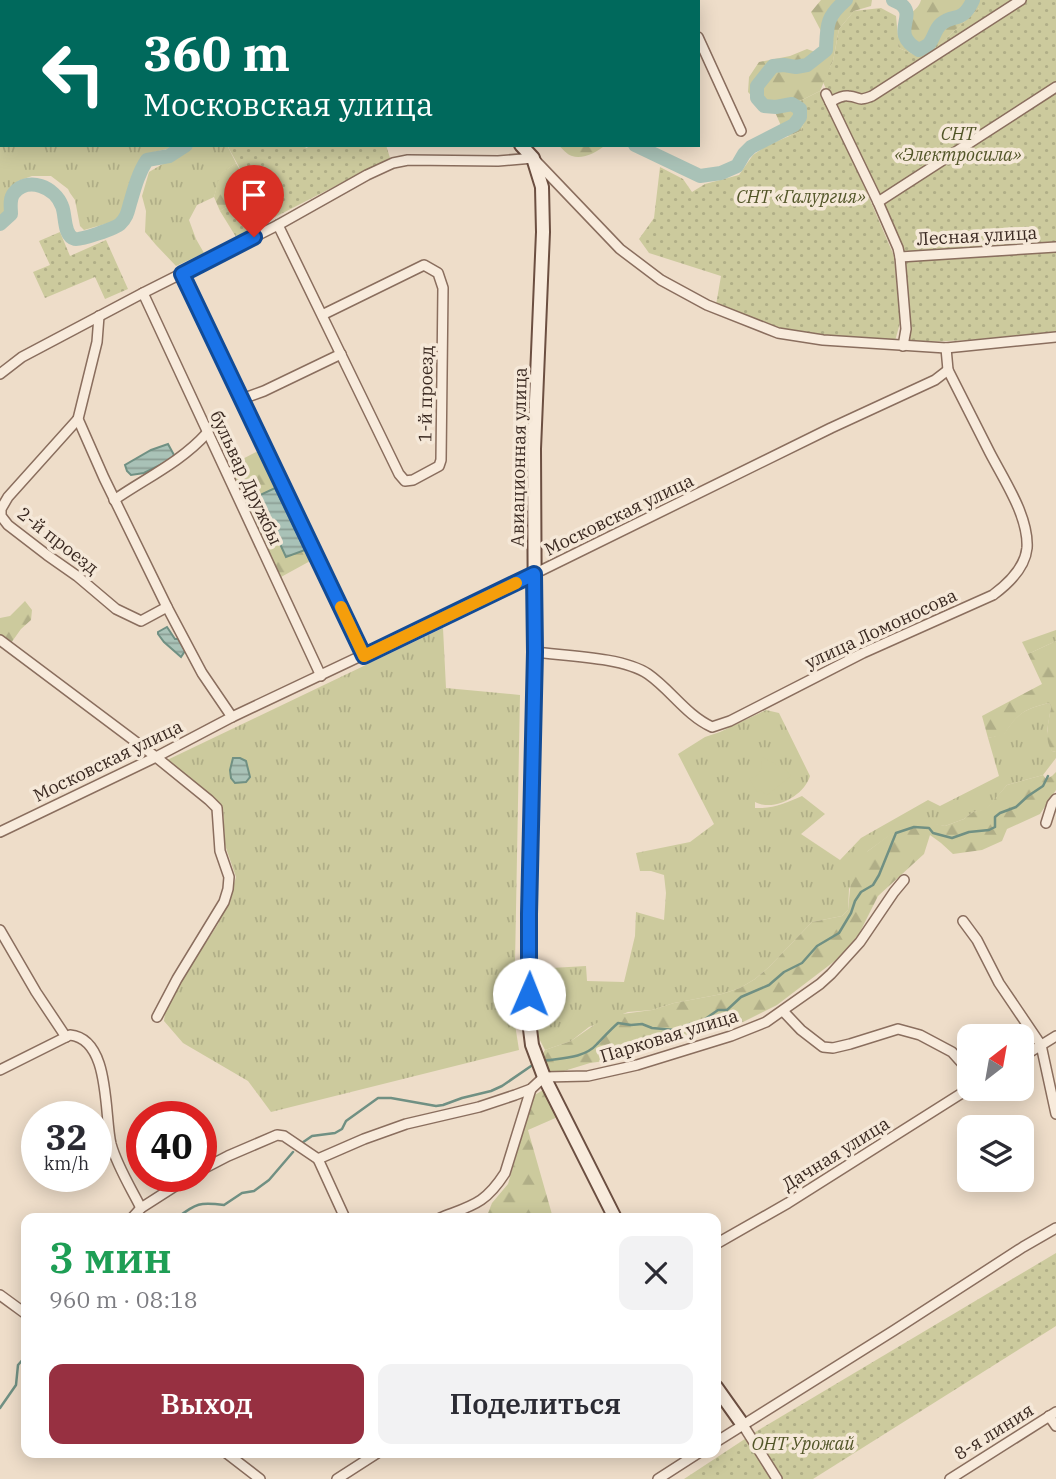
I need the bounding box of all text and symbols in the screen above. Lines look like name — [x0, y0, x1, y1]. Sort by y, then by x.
text: 360 m — [143, 21, 290, 84]
icon: left — [28, 28, 119, 119]
text: Московская улица — [143, 83, 433, 125]
park label: СНТ «Электросила» — [894, 122, 1022, 166]
pin — [224, 165, 284, 237]
icon: arrive — [235, 176, 273, 214]
park label: СНТ «Галургия» — [736, 185, 866, 208]
street label: Лесная улица — [916, 221, 1038, 250]
street label: 1-й проезд — [413, 345, 438, 443]
street label: Авиационная улица — [505, 367, 532, 547]
street label: бульвар Дружбы — [205, 407, 288, 549]
street label: Московская улица — [540, 468, 697, 561]
street label: 2-й проезд — [13, 502, 104, 579]
street label: улица Ломоносова — [801, 583, 961, 674]
street label: Московская улица — [29, 714, 186, 807]
position arrow — [492, 957, 566, 1031]
street label: Парковая улица — [597, 1004, 741, 1067]
north arrow — [957, 1024, 1034, 1101]
map controls — [957, 1024, 1034, 1192]
speed limit sign: 40 — [126, 1101, 217, 1192]
street label: Дачная улица — [778, 1111, 894, 1196]
text: 32 — [45, 1114, 88, 1160]
button: layers — [957, 1115, 1034, 1192]
text: km/h — [44, 1152, 89, 1175]
text: 3 мин — [49, 1230, 172, 1285]
button: close — [619, 1236, 693, 1310]
text: 960 m · 08:18 — [49, 1284, 198, 1314]
button: Выход — [49, 1364, 364, 1444]
button: Поделиться — [378, 1364, 693, 1444]
street label: 8-я линия — [950, 1398, 1038, 1465]
park label: ОНТ Урожай — [751, 1432, 855, 1455]

